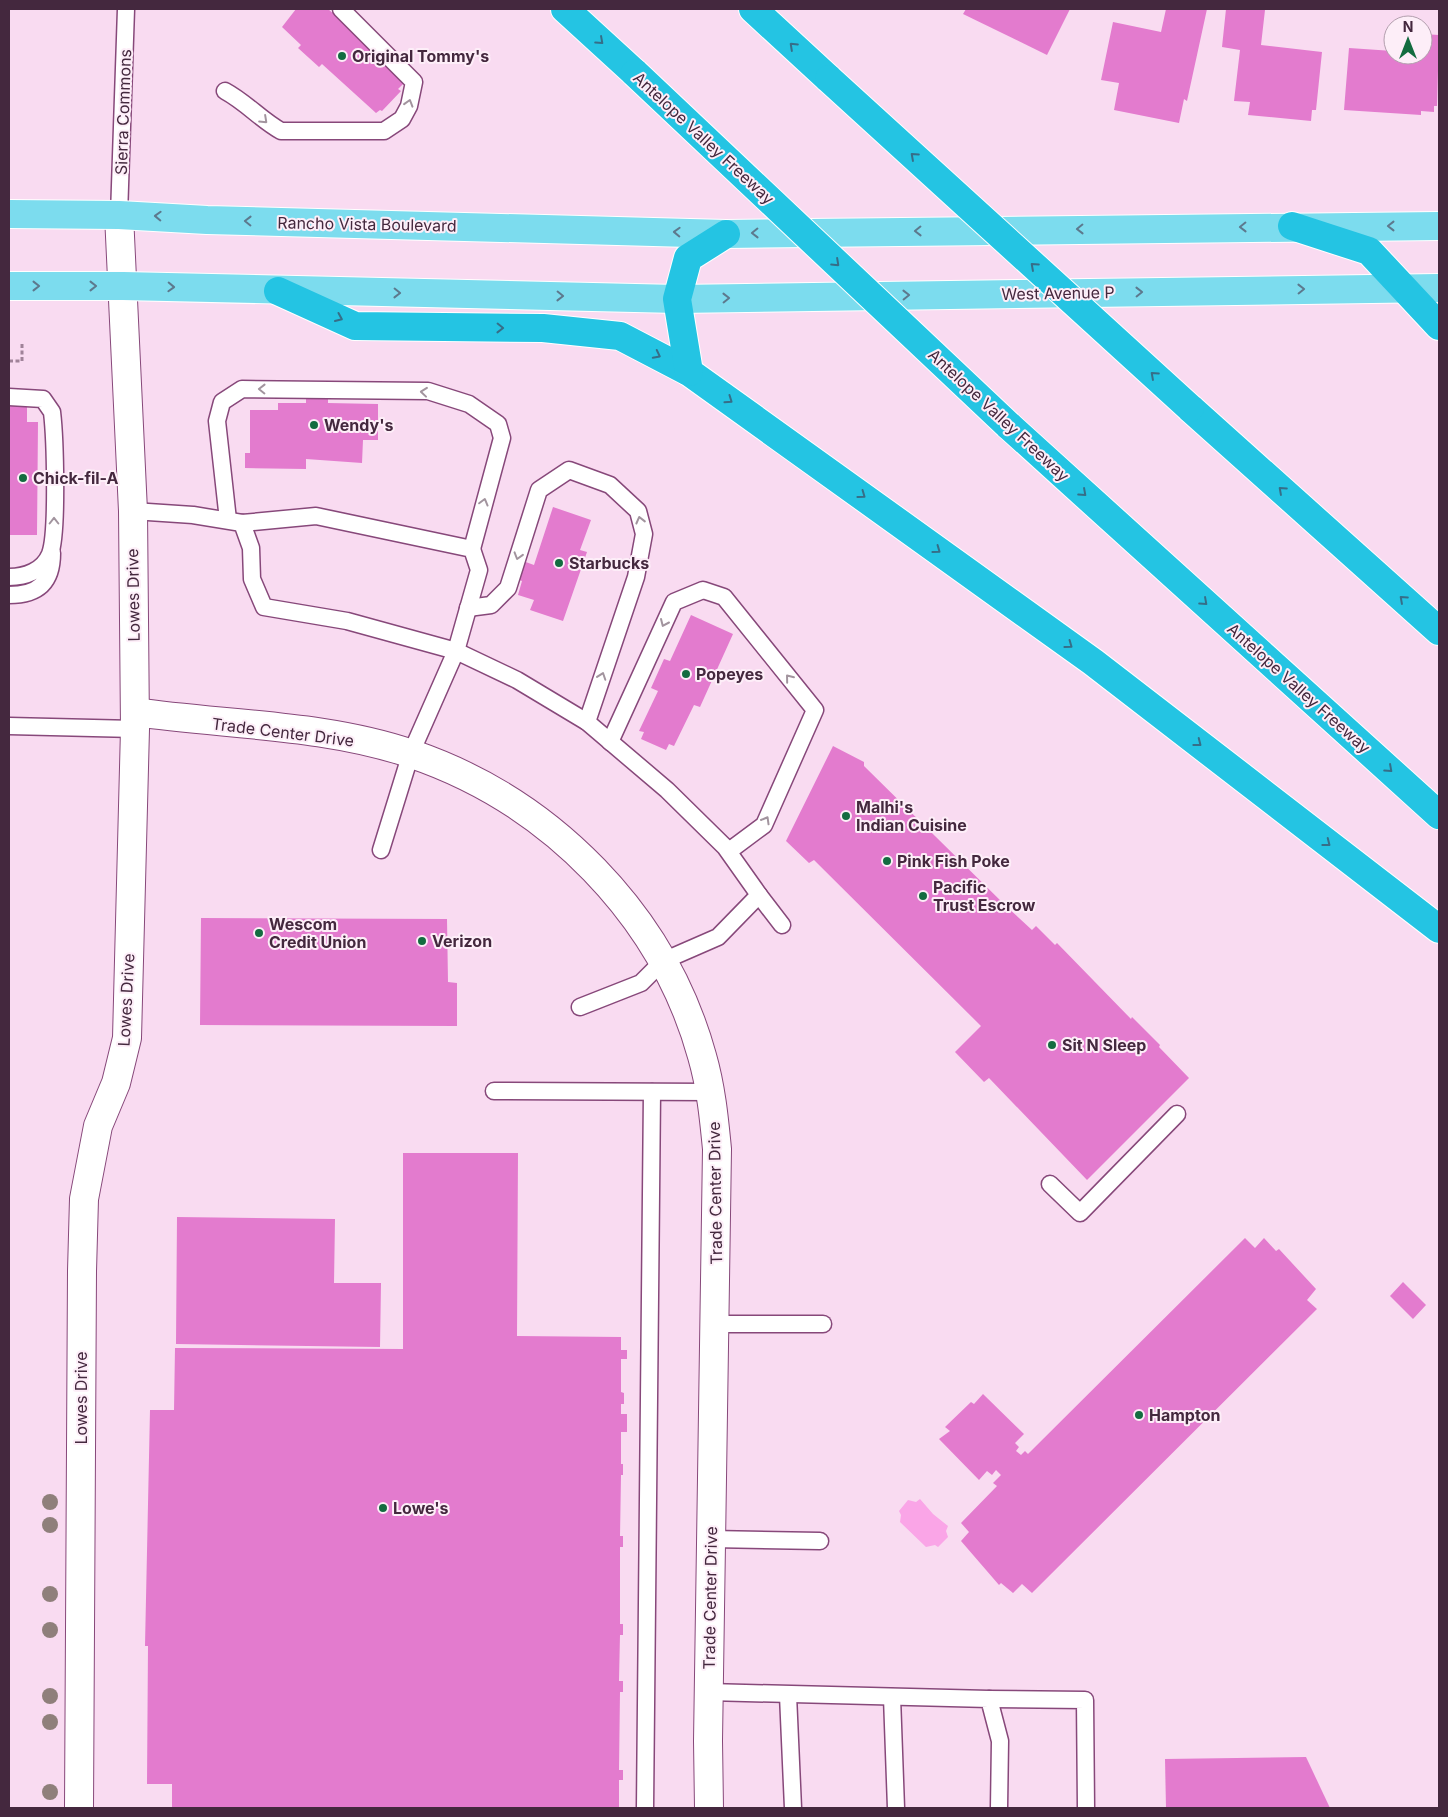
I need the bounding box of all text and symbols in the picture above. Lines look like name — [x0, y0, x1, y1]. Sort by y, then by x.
north arrow — [1383, 15, 1433, 65]
text: N — [1403, 18, 1413, 35]
one-way arrow — [595, 35, 604, 44]
one-way arrow — [790, 43, 799, 52]
place label: Original Tommy's — [352, 46, 489, 66]
street label: Sierra Commons — [111, 49, 135, 175]
marker: Original Tommy's — [336, 50, 348, 62]
street label: Antelope Valley Freeway — [629, 67, 779, 209]
one-way arrow — [403, 99, 413, 108]
one-way arrow — [259, 114, 268, 123]
one-way arrow — [910, 153, 919, 162]
one-way arrow — [154, 211, 162, 222]
street label: Rancho Vista Boulevard — [277, 212, 457, 236]
one-way arrow — [244, 216, 252, 226]
one-way arrow — [1386, 221, 1394, 231]
one-way arrow — [1239, 222, 1246, 232]
one-way arrow — [1076, 224, 1084, 234]
one-way arrow — [914, 226, 922, 236]
one-way arrow — [673, 227, 681, 238]
one-way arrow — [751, 228, 759, 239]
one-way arrow — [831, 257, 840, 266]
one-way arrow — [1030, 263, 1039, 272]
one-way arrow — [32, 281, 40, 291]
one-way arrow — [89, 281, 97, 291]
one-way arrow — [168, 282, 175, 292]
street label: West Avenue P — [1001, 282, 1115, 304]
one-way arrow — [1298, 284, 1305, 294]
one-way arrow — [1135, 287, 1143, 297]
one-way arrow — [394, 288, 401, 298]
one-way arrow — [902, 290, 910, 300]
one-way arrow — [556, 291, 564, 302]
one-way arrow — [722, 293, 730, 303]
one-way arrow — [334, 312, 343, 323]
one-way arrow — [496, 323, 504, 333]
street label: Antelope Valley Freeway — [924, 344, 1074, 486]
one-way arrow — [652, 349, 661, 359]
one-way arrow — [1151, 372, 1160, 381]
one-way arrow — [258, 384, 266, 394]
one-way arrow — [420, 387, 428, 398]
one-way arrow — [724, 394, 733, 403]
place label: Wendy's — [324, 415, 393, 435]
marker: Wendy's — [308, 419, 320, 431]
place label: Chick-fil-A — [33, 468, 119, 488]
marker: Chick-fil-A — [17, 472, 29, 484]
one-way arrow — [1077, 487, 1086, 496]
one-way arrow — [1279, 487, 1288, 496]
one-way arrow — [856, 488, 865, 498]
one-way arrow — [479, 499, 489, 507]
one-way arrow — [635, 516, 646, 525]
one-way arrow — [48, 517, 59, 525]
one-way arrow — [931, 544, 940, 552]
street label: Lowes Drive — [122, 548, 144, 642]
one-way arrow — [513, 552, 523, 560]
place label: Starbucks — [569, 553, 649, 573]
marker: Starbucks — [553, 557, 565, 569]
one-way arrow — [1198, 596, 1207, 605]
one-way arrow — [1399, 596, 1408, 605]
one-way arrow — [661, 617, 671, 626]
street label: Antelope Valley Freeway — [1223, 619, 1375, 757]
one-way arrow — [1063, 639, 1073, 648]
place label: Popeyes — [696, 664, 763, 684]
marker: Popeyes — [680, 668, 692, 680]
one-way arrow — [597, 673, 607, 681]
one-way arrow — [786, 675, 794, 684]
street label: Trade Center Drive — [211, 713, 355, 751]
one-way arrow — [1192, 738, 1201, 746]
one-way arrow — [1383, 763, 1392, 772]
place label: Malhi's Indian Cuisine — [856, 797, 967, 835]
marker: Malhi's Indian Cuisine — [840, 810, 852, 822]
one-way arrow — [759, 817, 769, 826]
one-way arrow — [1321, 837, 1330, 845]
place label: Pink Fish Poke — [897, 851, 1010, 871]
marker: Pink Fish Poke — [881, 855, 893, 867]
place label: Pacific Trust Escrow — [933, 877, 1036, 915]
marker: Pacific Trust Escrow — [917, 890, 929, 902]
place label: Wescom Credit Union — [269, 914, 366, 952]
marker: Wescom Credit Union — [253, 927, 265, 939]
place label: Verizon — [432, 931, 492, 951]
marker: Verizon — [416, 935, 428, 947]
street label: Lowes Drive — [114, 953, 138, 1047]
place label: Sit N Sleep — [1062, 1035, 1146, 1055]
marker: Sit N Sleep — [1046, 1039, 1058, 1051]
street label: Trade Center Drive — [704, 1121, 726, 1265]
street label: Lowes Drive — [71, 1351, 91, 1445]
place label: Hampton — [1149, 1405, 1220, 1425]
marker: Hampton — [1133, 1409, 1145, 1421]
place label: Lowe's — [393, 1498, 449, 1518]
marker: Lowe's — [377, 1502, 389, 1514]
street label: Trade Center Drive — [699, 1526, 721, 1670]

